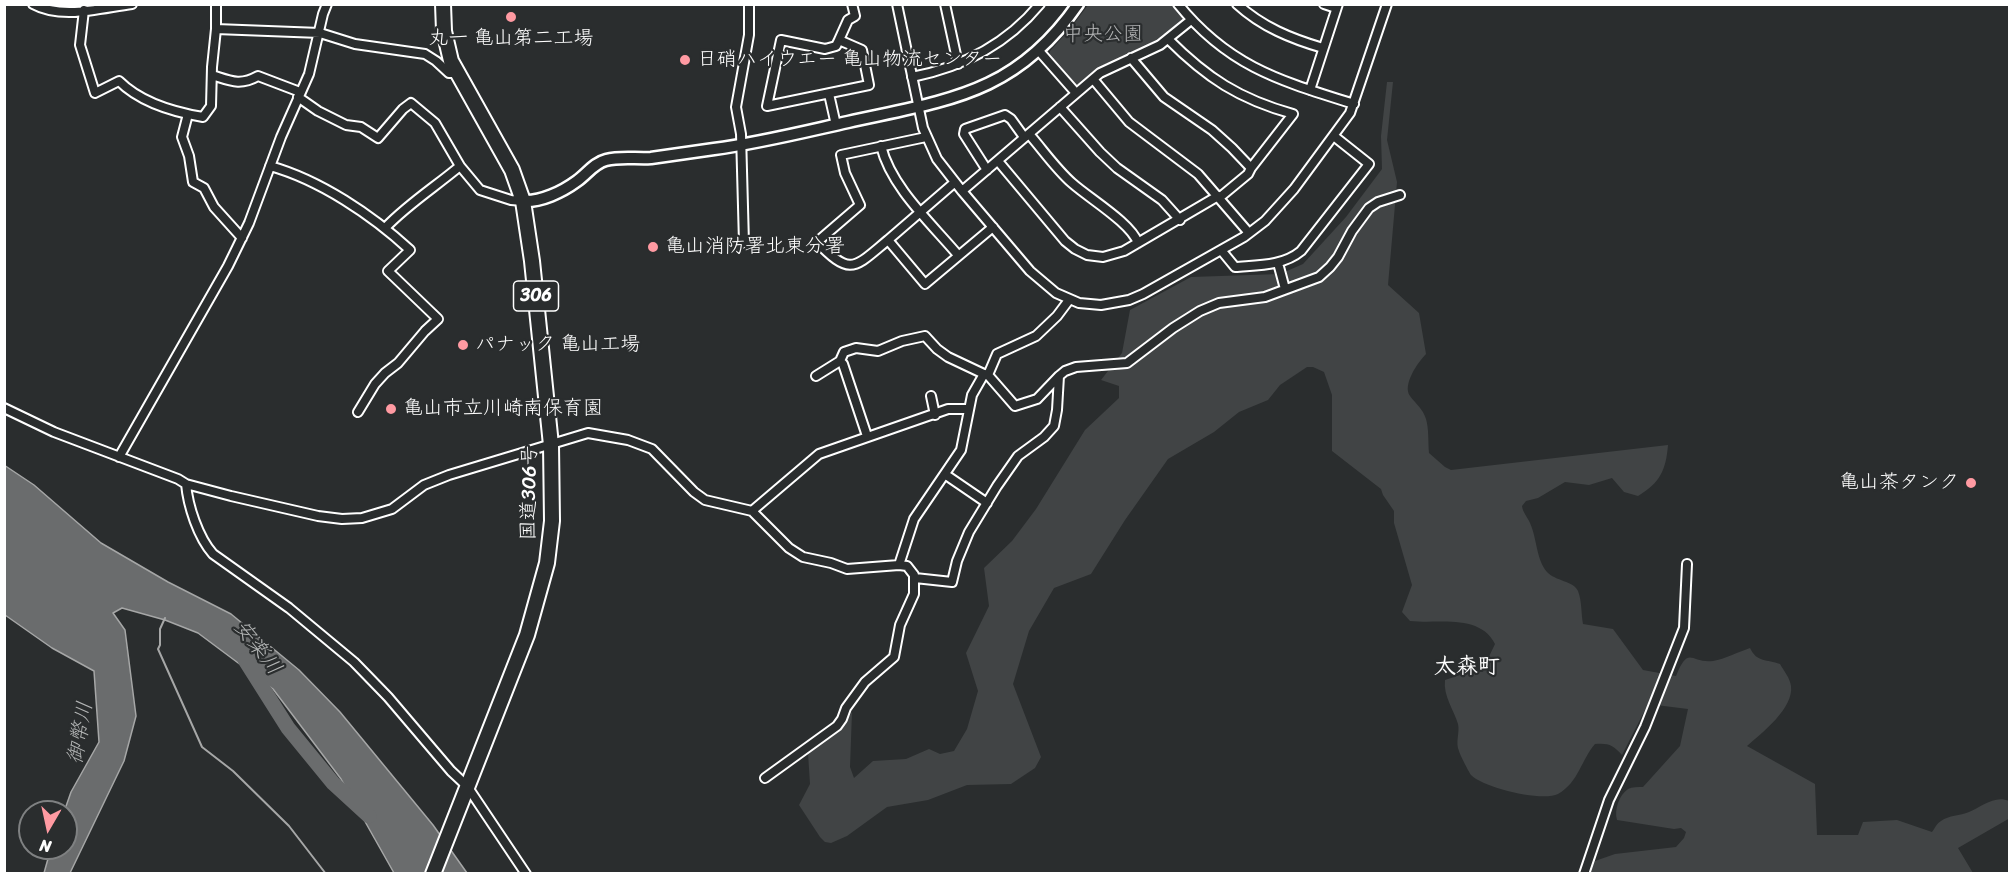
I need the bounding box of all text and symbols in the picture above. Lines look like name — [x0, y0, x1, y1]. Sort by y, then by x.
marker: 丸一 亀山第二工場 — [504, 10, 518, 24]
park label: 中央公園 — [1063, 23, 1143, 47]
place label: 丸一 亀山第二工場 — [428, 27, 594, 51]
place label: 日硝ハイウエー 亀山物流センター — [697, 48, 1002, 72]
marker: 日硝ハイウエー 亀山物流センター — [678, 53, 692, 67]
place label: 亀山消防署北東分署 — [665, 235, 845, 259]
marker: 亀山消防署北東分署 — [646, 240, 660, 254]
road number: 306 — [514, 281, 558, 311]
place label: パナック 亀山工場 — [475, 333, 640, 357]
marker: パナック 亀山工場 — [456, 338, 470, 352]
place label: 亀山市立川崎南保育園 — [403, 397, 603, 421]
marker: 亀山市立川崎南保育園 — [384, 402, 398, 416]
street label: 国道306号 — [517, 445, 543, 541]
place label: 亀山茶タンク — [1839, 471, 1959, 495]
marker: 亀山茶タンク — [1964, 476, 1978, 490]
water label: 安楽川 — [228, 615, 286, 681]
district label: 太森町 — [1434, 654, 1500, 680]
water label: 御幣川 — [63, 700, 99, 766]
north arrow — [18, 800, 78, 860]
text: N — [38, 831, 53, 861]

